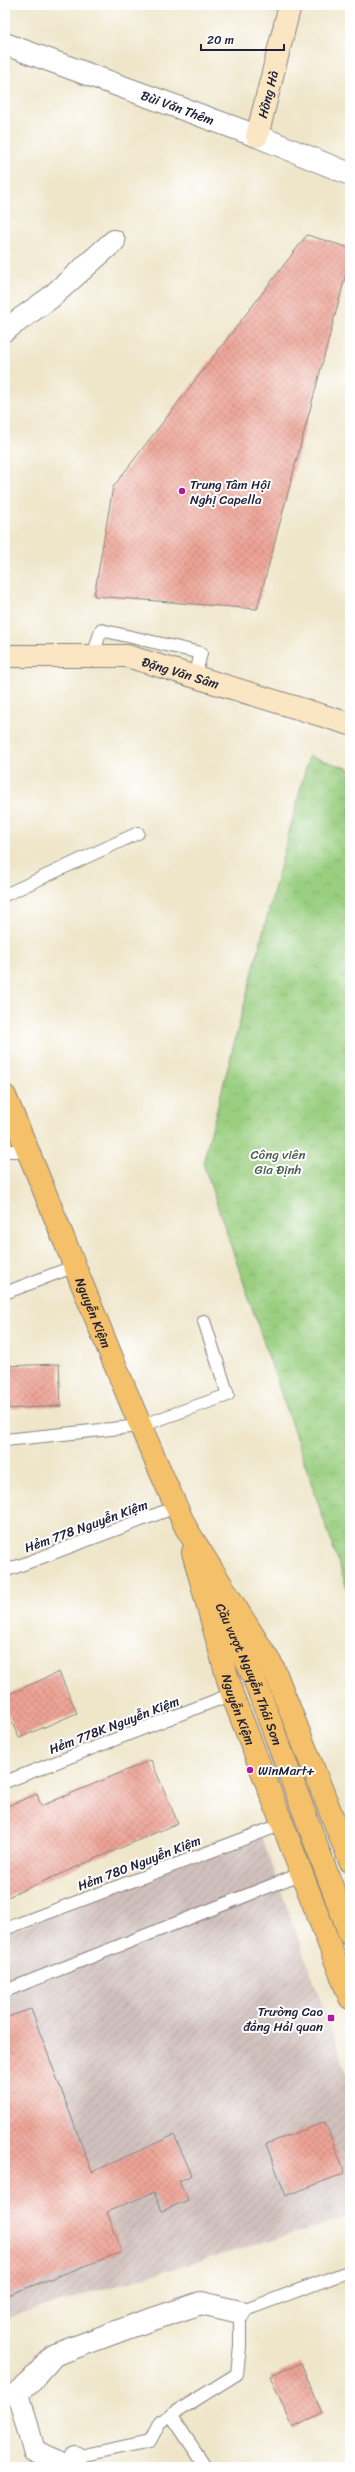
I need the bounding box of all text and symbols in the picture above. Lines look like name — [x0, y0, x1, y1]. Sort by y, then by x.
scale bar — [201, 26, 284, 52]
text: 20 m — [207, 29, 234, 51]
street label: Hồng Hà — [250, 67, 285, 121]
street label: Bùi Văn Thêm — [138, 83, 218, 131]
place label: Trung Tâm Hội Nghị Capella — [190, 473, 271, 511]
marker: Trung Tâm Hội Nghị Capella — [177, 486, 187, 496]
street label: Đặng Văn Sâm — [139, 650, 222, 695]
park label: Công viên Gia Định — [251, 1143, 306, 1181]
street label: Nguyễn Kiệm — [69, 1274, 118, 1351]
street label: Hẻm 778 Nguyễn Kiệm — [21, 1493, 151, 1559]
street label: Cầu vượt Nguyễn Thái Sơn — [209, 1599, 289, 1749]
street label: Nguyễn Kiệm — [215, 1671, 262, 1749]
street label: Hẻm 778K Nguyễn Kiệm — [46, 1690, 182, 1760]
place label: WinMart+ — [258, 1759, 315, 1782]
marker: WinMart+ — [245, 1765, 255, 1775]
street label: Hẻm 780 Nguyễn Kiệm — [74, 1829, 204, 1897]
place label: Trường Cao đẳng Hải quan — [243, 2000, 323, 2038]
marker: Trường Cao đẳng Hải quan — [326, 2013, 336, 2023]

